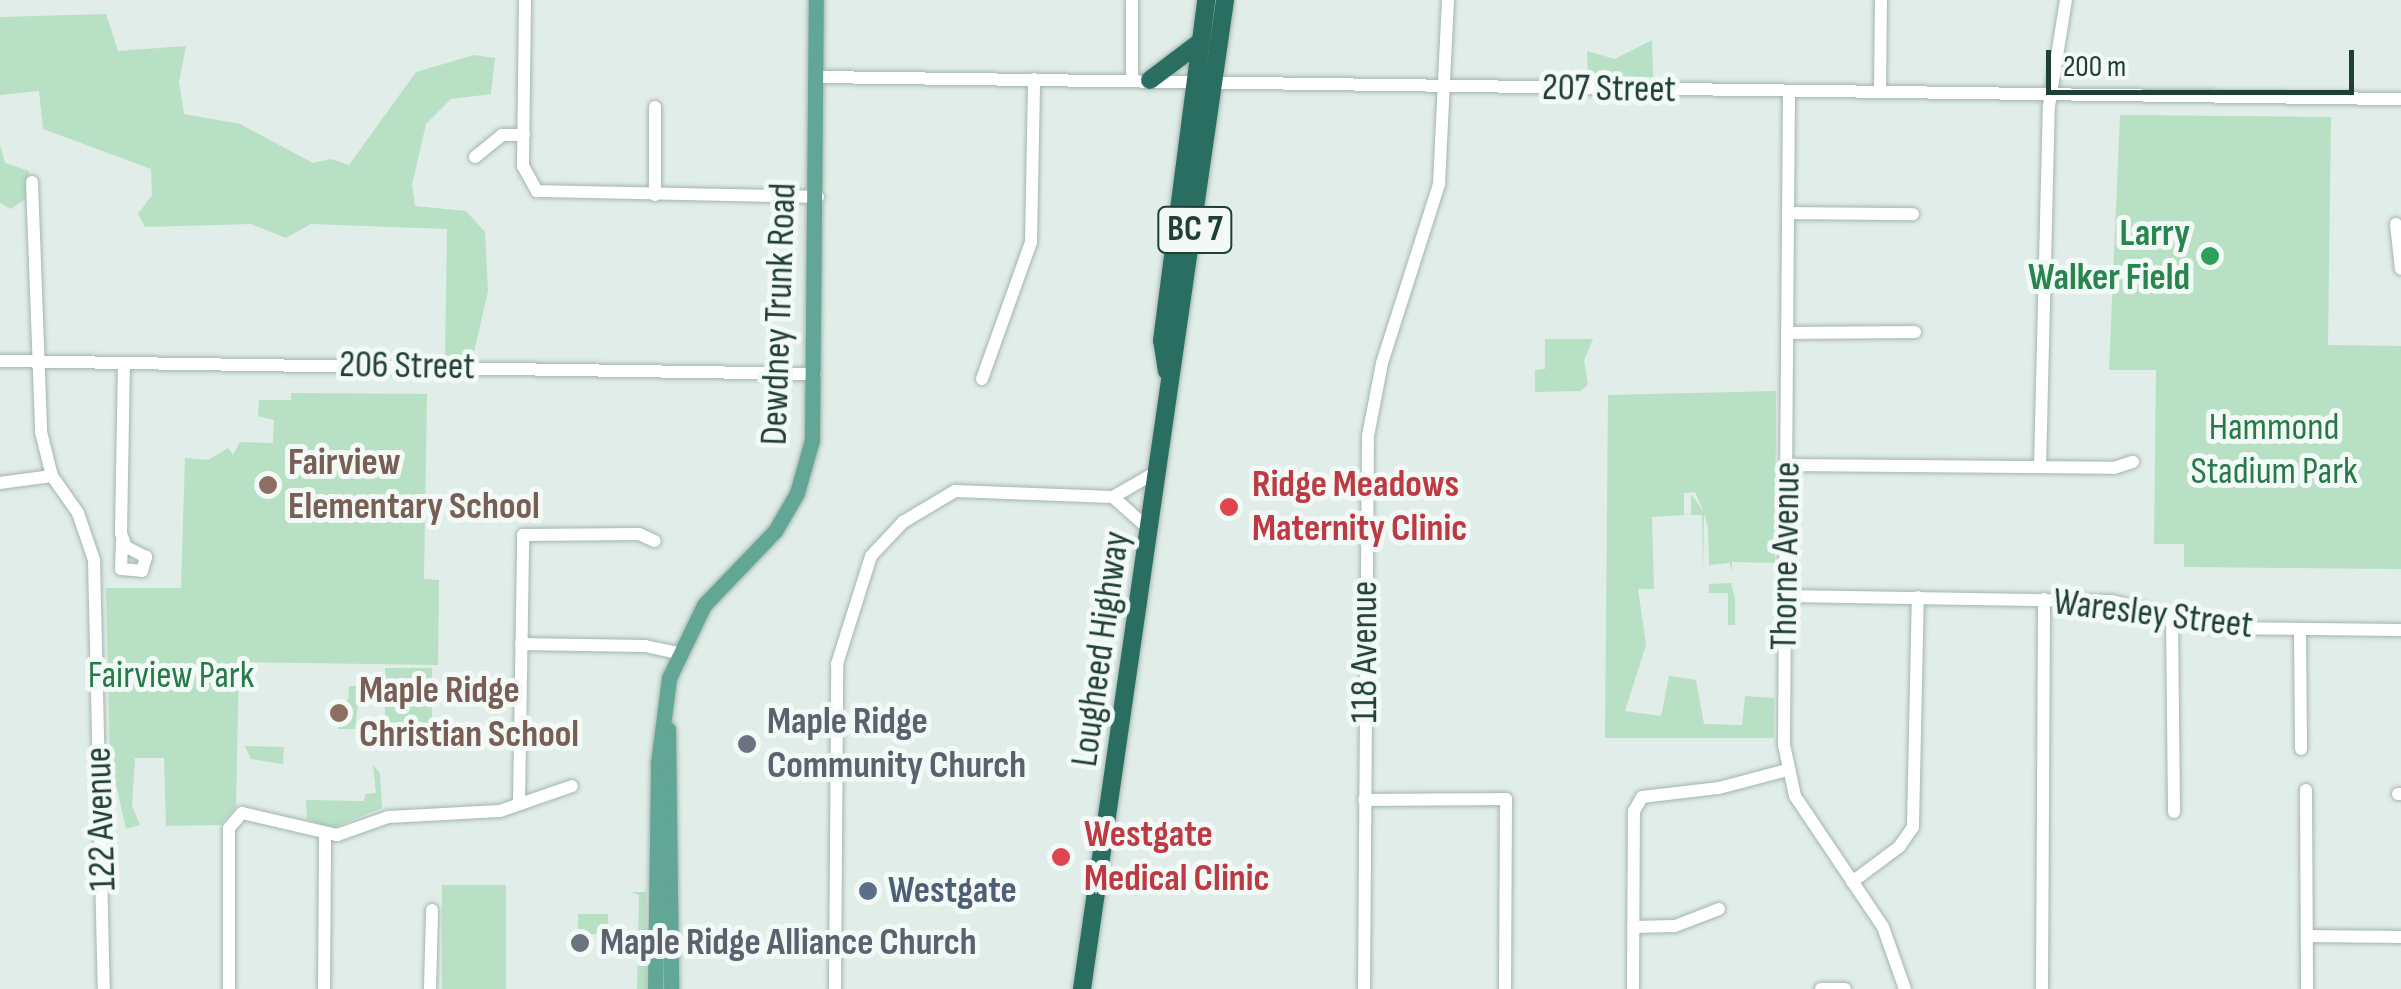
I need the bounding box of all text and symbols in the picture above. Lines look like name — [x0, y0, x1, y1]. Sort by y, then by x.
scale bar — [2051, 30, 2358, 92]
text: 200 m — [2063, 49, 2126, 85]
street label: 207 Street — [1542, 65, 1676, 113]
street label: Dewdney Trunk Road — [752, 182, 806, 446]
road number: BC 7 — [1155, 200, 1235, 260]
place label: Larry Walker Field — [2028, 211, 2190, 300]
marker: Larry Walker Field — [2199, 245, 2221, 267]
street label: 206 Street — [339, 342, 475, 390]
park label: Hammond Stadium Park — [2190, 405, 2358, 494]
place label: Fairview Elementary School — [288, 440, 540, 530]
street label: Thorne Avenue — [1762, 461, 1810, 651]
place label: Ridge Meadows Maternity Clinic — [1252, 462, 1467, 552]
marker: Fairview Elementary School — [257, 474, 279, 496]
marker: Ridge Meadows Maternity Clinic — [1216, 494, 1242, 520]
street label: Lougheed Highway — [1062, 529, 1140, 769]
street label: Waresley Street — [2051, 579, 2255, 649]
street label: 118 Avenue — [1342, 581, 1388, 723]
park label: Fairview Park — [88, 653, 254, 699]
place label: Maple Ridge Christian School — [359, 668, 579, 758]
place label: Maple Ridge Community Church — [767, 699, 1026, 788]
marker: Maple Ridge Christian School — [328, 702, 350, 724]
marker: Maple Ridge Community Church — [736, 733, 758, 755]
street label: 122 Avenue — [76, 746, 126, 892]
place label: Westgate Medical Clinic — [1084, 812, 1270, 902]
marker: Westgate Medical Clinic — [1048, 844, 1074, 870]
place label: Westgate — [888, 868, 1017, 914]
marker: Westgate — [857, 880, 879, 902]
place label: Maple Ridge Alliance Church — [600, 920, 977, 966]
marker: Maple Ridge Alliance Church — [569, 932, 591, 954]

